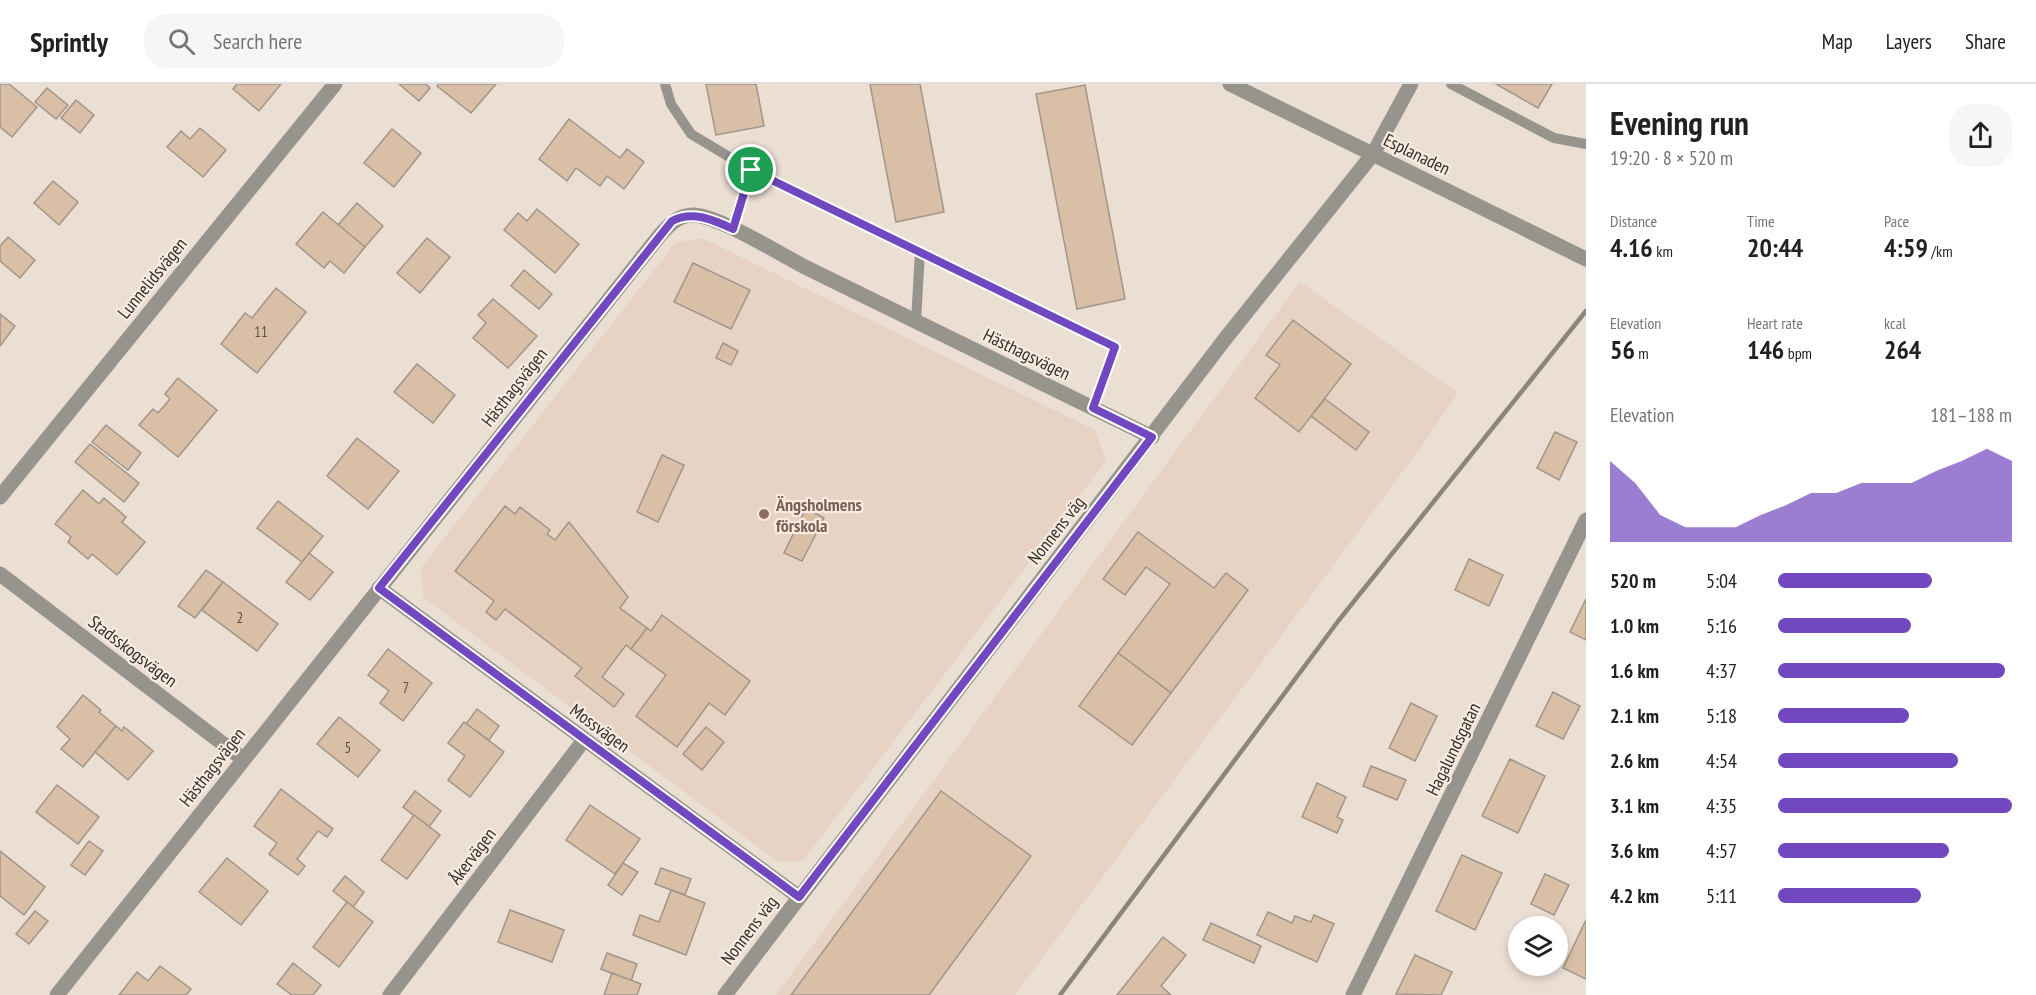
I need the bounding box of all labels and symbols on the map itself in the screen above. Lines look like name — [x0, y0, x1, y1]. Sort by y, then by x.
street label: Esplanaden — [1380, 128, 1454, 180]
pin — [725, 144, 776, 195]
street label: Lunnelidsvägen — [112, 233, 192, 323]
house number: 11 — [254, 322, 268, 341]
street label: Hästhagsvägen — [980, 323, 1074, 385]
street label: Hästhagsvägen — [476, 343, 552, 431]
street label: Nonnens väg — [1022, 491, 1090, 569]
place label: Ängsholmens förskola — [775, 493, 862, 537]
marker: Ängsholmens förskola — [757, 507, 771, 521]
house number: 2 — [237, 608, 243, 627]
street label: Stadsskogsvägen — [84, 610, 182, 692]
house number: 7 — [403, 678, 409, 697]
street label: Mossvägen — [565, 699, 635, 757]
street label: Hagalundsgatan — [1421, 699, 1485, 799]
street label: Hästhagsvägen — [174, 723, 250, 811]
house number: 5 — [345, 738, 351, 757]
street label: Åkervägen — [443, 823, 501, 889]
street label: Nonnens väg — [716, 891, 782, 969]

